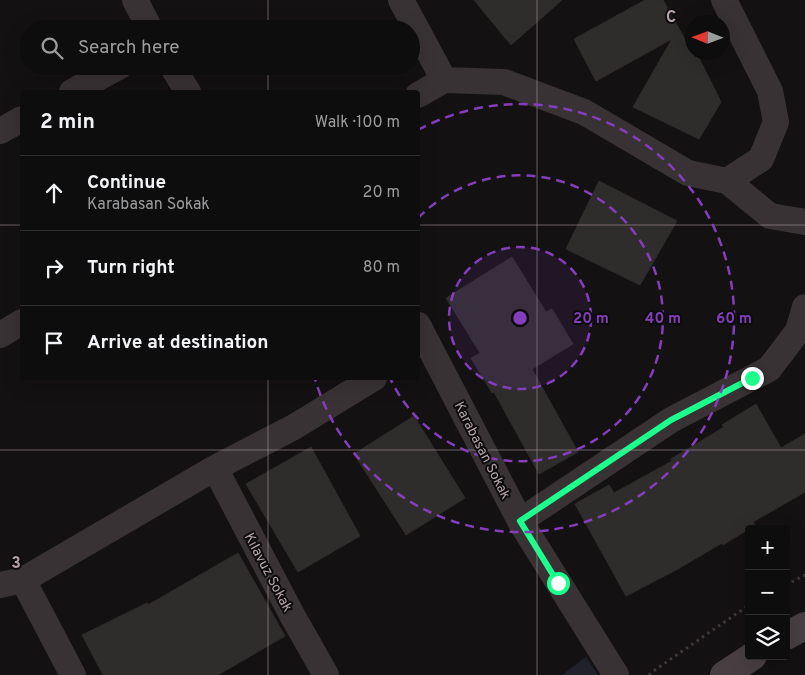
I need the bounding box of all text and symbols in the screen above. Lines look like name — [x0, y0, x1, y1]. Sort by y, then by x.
text: C — [666, 8, 676, 28]
north arrow — [685, 15, 730, 60]
search box — [20, 20, 420, 75]
icon: search — [38, 34, 66, 62]
text: Search here — [78, 36, 180, 60]
text: 2 min — [40, 109, 95, 136]
text: Walk · 100 m — [315, 113, 400, 133]
text: Continue — [87, 171, 166, 195]
icon: ahead — [40, 179, 68, 207]
text: 20 m — [363, 183, 400, 203]
text: Karabasan Sokak — [87, 195, 210, 215]
icon: right — [40, 254, 68, 282]
text: Turn right — [87, 256, 175, 280]
text: 80 m — [363, 258, 400, 278]
centre of rings — [511, 309, 529, 327]
text: 20 m — [573, 310, 609, 329]
text: 40 m — [645, 310, 681, 329]
text: 60 m — [716, 310, 752, 329]
icon: arrive — [40, 329, 68, 357]
text: Arrive at destination — [87, 331, 268, 355]
route end — [741, 367, 764, 390]
street label: Karabasan Sokak — [450, 399, 514, 502]
map controls — [745, 525, 790, 660]
button: + — [745, 525, 790, 570]
street label: Kılavuz Sokak — [240, 530, 296, 615]
text: 3 — [11, 554, 21, 574]
button: − — [745, 570, 790, 615]
route start — [547, 572, 570, 595]
button: layers — [745, 615, 790, 660]

